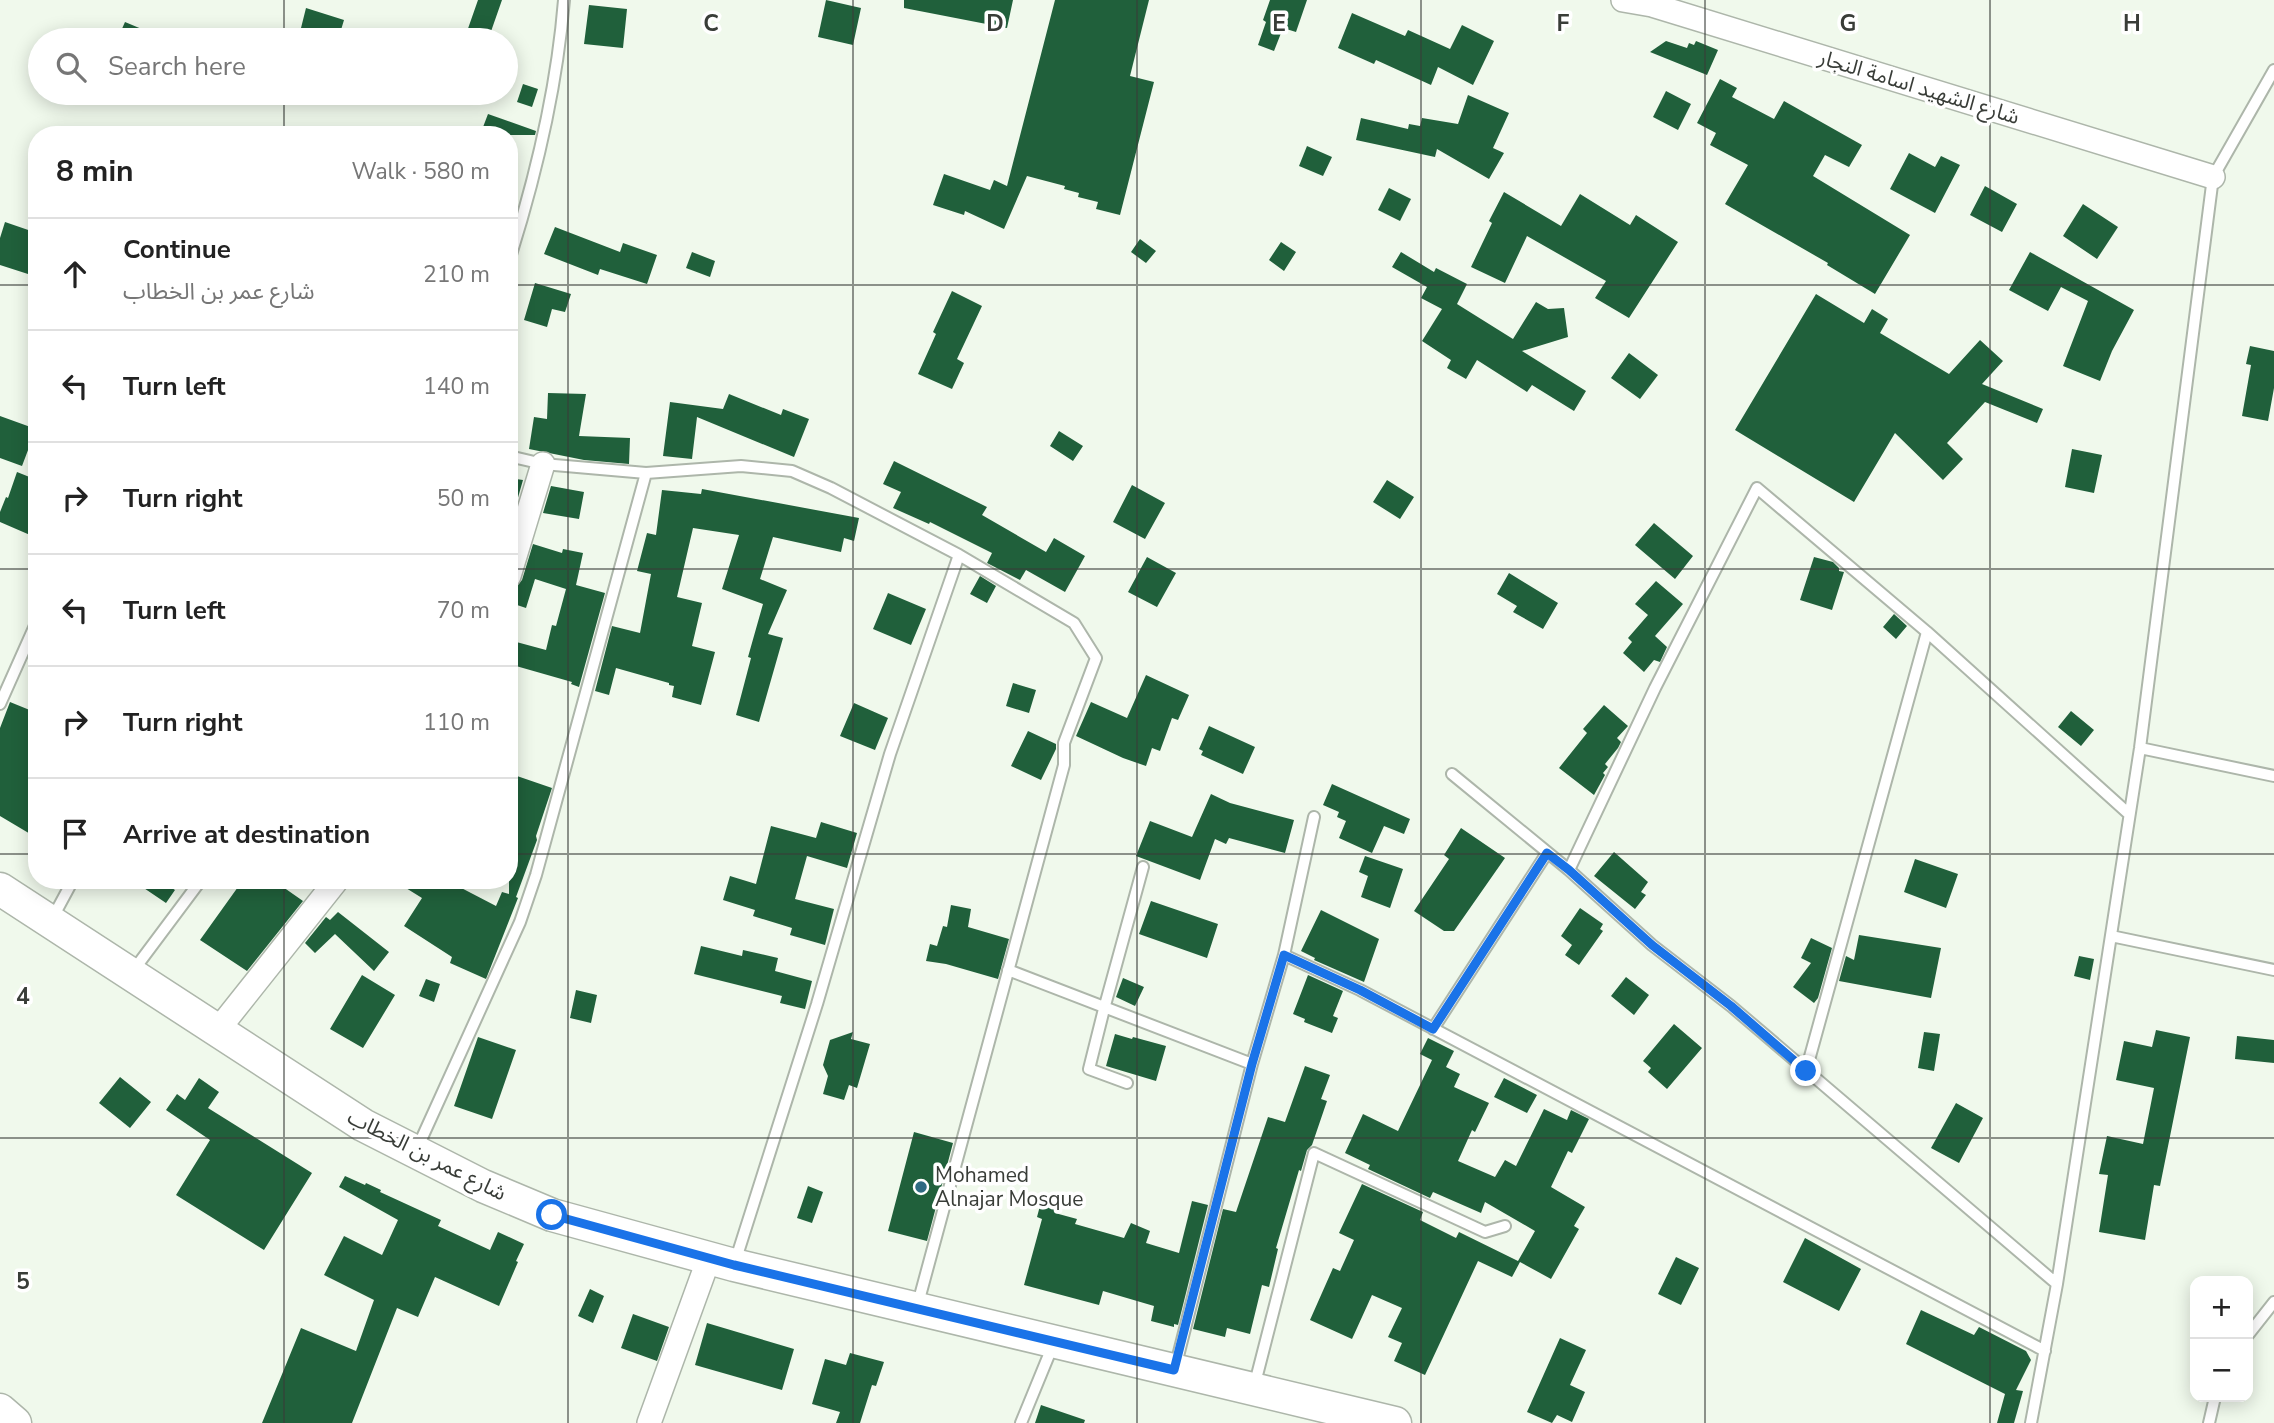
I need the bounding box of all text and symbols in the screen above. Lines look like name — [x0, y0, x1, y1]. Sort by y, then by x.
text: C — [703, 8, 719, 39]
text: D — [986, 8, 1004, 39]
text: E — [1272, 8, 1286, 39]
text: F — [1557, 8, 1570, 39]
text: G — [1840, 8, 1856, 39]
text: H — [2123, 8, 2141, 39]
search box — [28, 28, 518, 105]
street label: شارع الشهيد اسامة النجار — [1814, 43, 2023, 132]
icon: search — [52, 48, 90, 86]
text: Search here — [108, 49, 246, 84]
text: 8 min — [56, 151, 134, 192]
text: Walk · 580 m — [351, 156, 490, 187]
text: Continue — [123, 232, 231, 267]
icon: ahead — [56, 255, 94, 293]
text: 210 m — [423, 259, 490, 290]
text: شارع عمر بن الخطاب — [123, 276, 314, 307]
icon: left — [56, 367, 94, 405]
text: Turn left — [123, 369, 226, 404]
text: 140 m — [423, 371, 490, 402]
icon: right — [56, 479, 94, 517]
text: Turn right — [123, 481, 242, 516]
text: 50 m — [437, 483, 490, 514]
icon: left — [56, 591, 94, 629]
text: Turn left — [123, 593, 226, 628]
text: 70 m — [437, 595, 490, 626]
icon: right — [56, 703, 94, 741]
text: Turn right — [123, 705, 242, 740]
text: 110 m — [423, 707, 490, 738]
icon: arrive — [56, 815, 94, 853]
text: Arrive at destination — [123, 817, 370, 852]
text: 4 — [16, 981, 30, 1012]
route end — [1790, 1055, 1821, 1086]
street label: شارع عمر بن الخطاب — [342, 1103, 511, 1208]
place label: Mohamed Alnajar Mosque — [935, 1161, 1084, 1213]
marker: Mohamed Alnajar Mosque — [913, 1179, 929, 1195]
route start — [536, 1199, 567, 1230]
text: 5 — [16, 1266, 30, 1297]
map controls — [2190, 1276, 2253, 1402]
button: + — [2190, 1276, 2253, 1339]
button: − — [2190, 1339, 2253, 1402]

